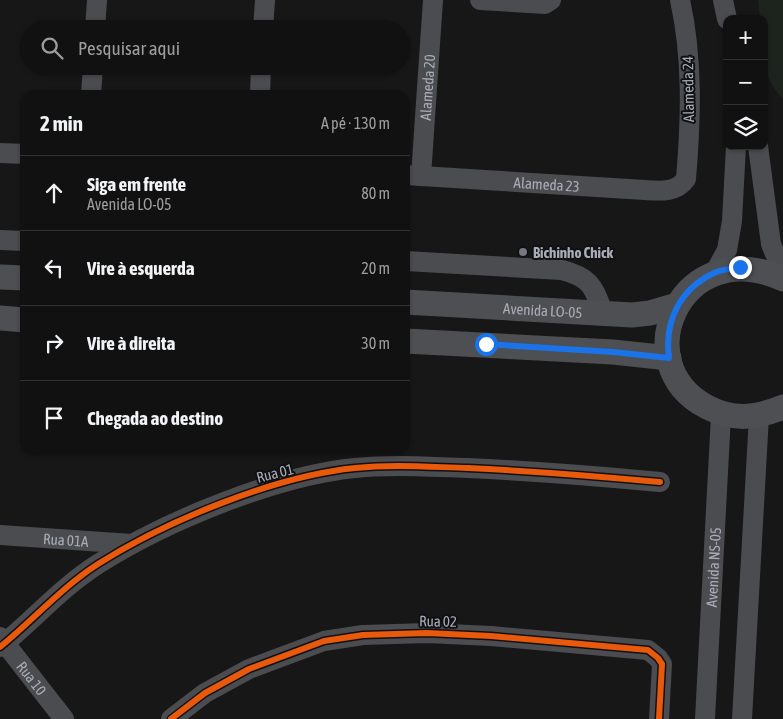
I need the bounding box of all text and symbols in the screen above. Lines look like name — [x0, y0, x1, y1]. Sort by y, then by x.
map controls — [723, 15, 768, 150]
button: + — [723, 15, 768, 60]
search box — [20, 20, 410, 75]
icon: search — [38, 34, 66, 62]
text: Pesquisar aqui — [78, 37, 180, 59]
street label: Alameda 20 — [416, 54, 438, 121]
street label: Alameda 24 — [679, 56, 697, 122]
button: − — [723, 60, 768, 105]
button: layers — [723, 105, 768, 150]
text: 2 min — [40, 111, 83, 135]
text: A pé · 130 m — [321, 114, 390, 132]
text: Siga em frente — [87, 173, 186, 195]
street label: Alameda 23 — [513, 173, 580, 194]
icon: ahead — [40, 179, 68, 207]
text: 80 m — [361, 184, 390, 202]
text: Avenida LO-05 — [87, 195, 171, 213]
place label: Bichinho Chick — [533, 244, 614, 261]
marker: Bichinho Chick — [517, 246, 529, 258]
icon: left — [40, 254, 68, 282]
route end — [729, 256, 752, 279]
text: Vire à esquerda — [87, 257, 195, 279]
text: 20 m — [361, 259, 390, 277]
street label: Avenida LO-05 — [503, 299, 583, 321]
icon: right — [40, 329, 68, 357]
text: Vire à direita — [87, 332, 175, 354]
route start — [475, 333, 498, 356]
text: 30 m — [361, 334, 390, 352]
icon: arrive — [40, 404, 68, 432]
text: Chegada ao destino — [87, 407, 223, 429]
street label: Rua 01 — [255, 460, 295, 486]
street label: Avenida NS-05 — [702, 527, 724, 608]
street label: Rua 01A — [43, 529, 90, 550]
street label: Rua 02 — [419, 612, 457, 630]
street label: Rua 10 — [14, 658, 50, 698]

